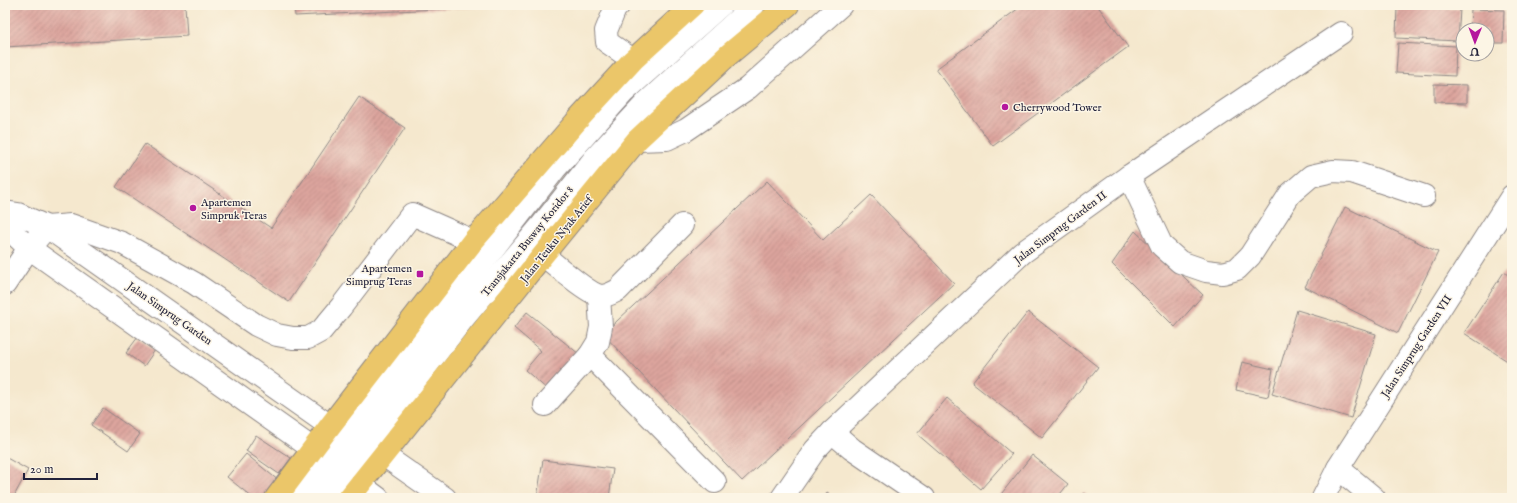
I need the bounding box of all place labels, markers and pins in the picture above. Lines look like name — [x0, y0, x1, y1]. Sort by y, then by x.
place label: Cherrywood Tower — [1013, 101, 1102, 115]
marker: Cherrywood Tower — [1000, 102, 1010, 112]
place label: Apartemen Simpruk Teras — [200, 196, 267, 223]
marker: Apartemen Simpruk Teras — [188, 203, 198, 213]
place label: Apartemen Simprug Teras — [346, 262, 412, 289]
marker: Apartemen Simprug Teras — [415, 269, 425, 279]

